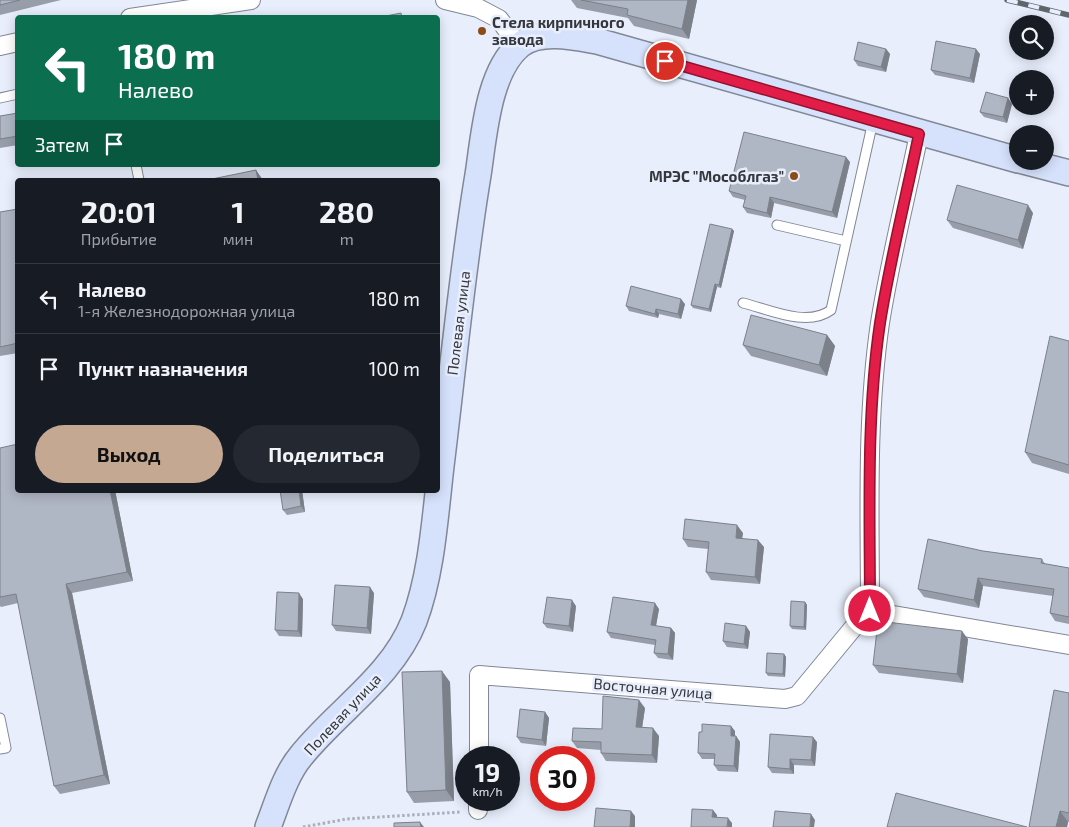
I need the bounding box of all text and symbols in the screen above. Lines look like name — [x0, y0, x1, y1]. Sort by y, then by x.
place label: Стела кирпичного завода — [492, 13, 625, 48]
map controls — [1009, 15, 1054, 170]
button: search — [1009, 15, 1054, 60]
marker: Стела кирпичного завода — [476, 25, 488, 37]
text: 180 m — [118, 34, 215, 76]
icon: left — [35, 35, 100, 100]
pin — [644, 40, 686, 82]
icon: arrive — [651, 47, 679, 75]
button: + — [1009, 70, 1054, 115]
text: Налево — [118, 76, 194, 102]
button: − — [1009, 125, 1054, 170]
icon: arrive — [100, 130, 128, 158]
text: Затем — [35, 133, 90, 156]
place label: МРЭС "Мособлгаз" — [649, 167, 784, 185]
marker: МРЭС "Мособлгаз" — [788, 170, 800, 182]
text: 20:01 — [81, 193, 157, 229]
text: 1 — [231, 193, 244, 229]
text: 280 — [319, 193, 374, 229]
text: Прибытие — [81, 229, 157, 248]
text: мин — [223, 229, 253, 248]
text: m — [340, 229, 354, 248]
street label: Полевая улица — [443, 270, 474, 376]
text: Налево — [78, 278, 146, 301]
icon: left — [35, 285, 63, 313]
text: 180 m — [369, 287, 420, 310]
text: 1-я Железнодорожная улица — [78, 301, 295, 320]
icon: arrive — [35, 355, 63, 383]
text: Пункт назначения — [78, 357, 248, 380]
text: 100 m — [369, 357, 420, 380]
button: Выход — [35, 425, 223, 483]
button: Поделиться — [233, 425, 420, 483]
position arrow — [843, 584, 895, 636]
street label: Полевая улица — [300, 669, 385, 759]
street label: Восточная улица — [593, 674, 713, 703]
speed limit sign: 30 — [530, 746, 595, 811]
text: 19 — [475, 757, 500, 787]
text: km/h — [473, 784, 502, 798]

